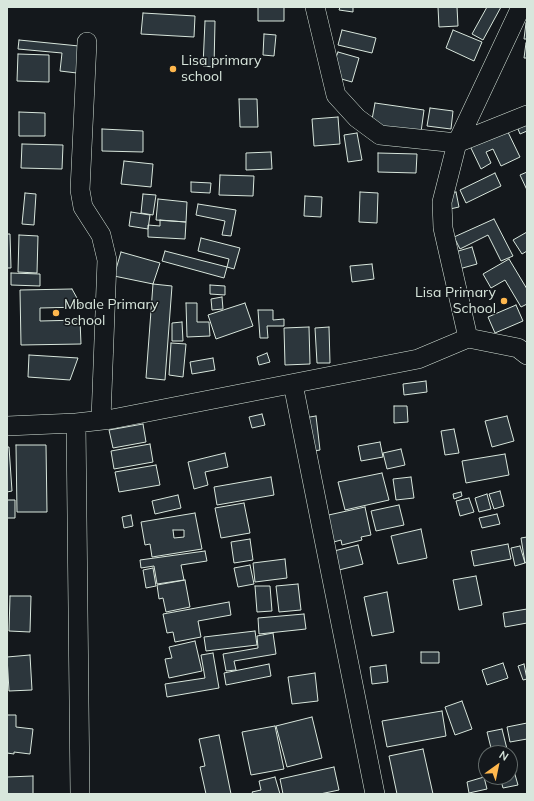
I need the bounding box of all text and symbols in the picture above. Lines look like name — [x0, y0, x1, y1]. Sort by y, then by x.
place label: Lisa primary school — [181, 53, 261, 86]
marker: Lisa primary school — [168, 64, 178, 74]
place label: Lisa Primary School — [415, 285, 496, 318]
marker: Lisa Primary School — [499, 296, 509, 306]
place label: Mbale Primary school — [64, 297, 158, 330]
marker: Mbale Primary school — [51, 308, 61, 318]
north arrow — [478, 745, 518, 785]
text: N — [497, 748, 511, 764]

